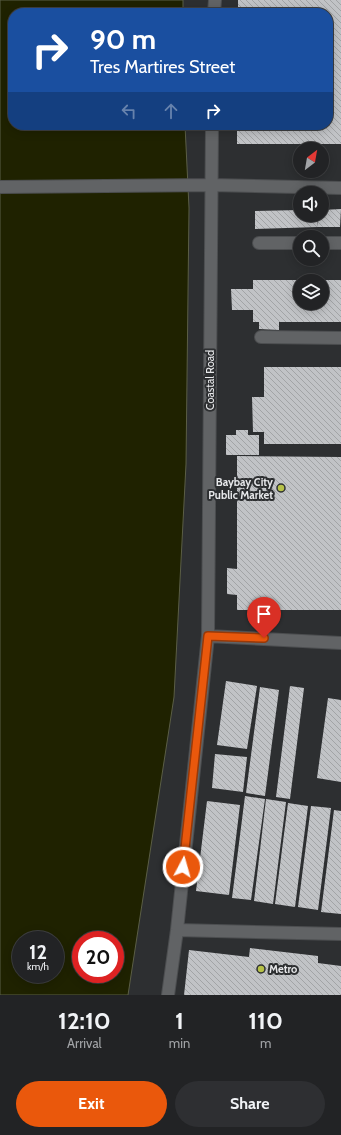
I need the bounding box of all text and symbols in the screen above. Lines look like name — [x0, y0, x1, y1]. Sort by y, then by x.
text: 90 m — [90, 22, 156, 56]
icon: right — [24, 24, 76, 76]
text: Tres Martires Street — [90, 56, 235, 78]
icon: left — [118, 100, 140, 122]
icon: ahead — [160, 100, 182, 122]
icon: right — [202, 100, 224, 122]
north arrow — [293, 142, 329, 178]
map controls — [293, 142, 329, 310]
button: sound — [293, 186, 329, 222]
button: search — [293, 230, 329, 266]
button: layers — [293, 274, 329, 310]
street label: Coastal Road — [203, 350, 217, 410]
place label: Baybay City Public Market — [208, 475, 273, 502]
marker: Baybay City Public Market — [276, 483, 286, 493]
pin — [247, 597, 281, 638]
icon: arrive — [253, 603, 275, 625]
position arrow — [162, 846, 204, 888]
speed limit sign: 20 — [72, 931, 124, 983]
text: 12 — [29, 940, 47, 964]
text: km/h — [27, 960, 49, 973]
place label: Metro — [269, 962, 297, 976]
marker: Metro — [256, 964, 266, 974]
text: 12:10 — [58, 1006, 111, 1035]
text: 1 — [175, 1006, 184, 1035]
text: 110 — [248, 1006, 283, 1035]
text: Arrival — [67, 1035, 102, 1051]
text: min — [169, 1035, 190, 1051]
text: m — [260, 1035, 271, 1051]
button: Exit — [16, 1081, 167, 1127]
button: Share — [175, 1081, 325, 1127]

